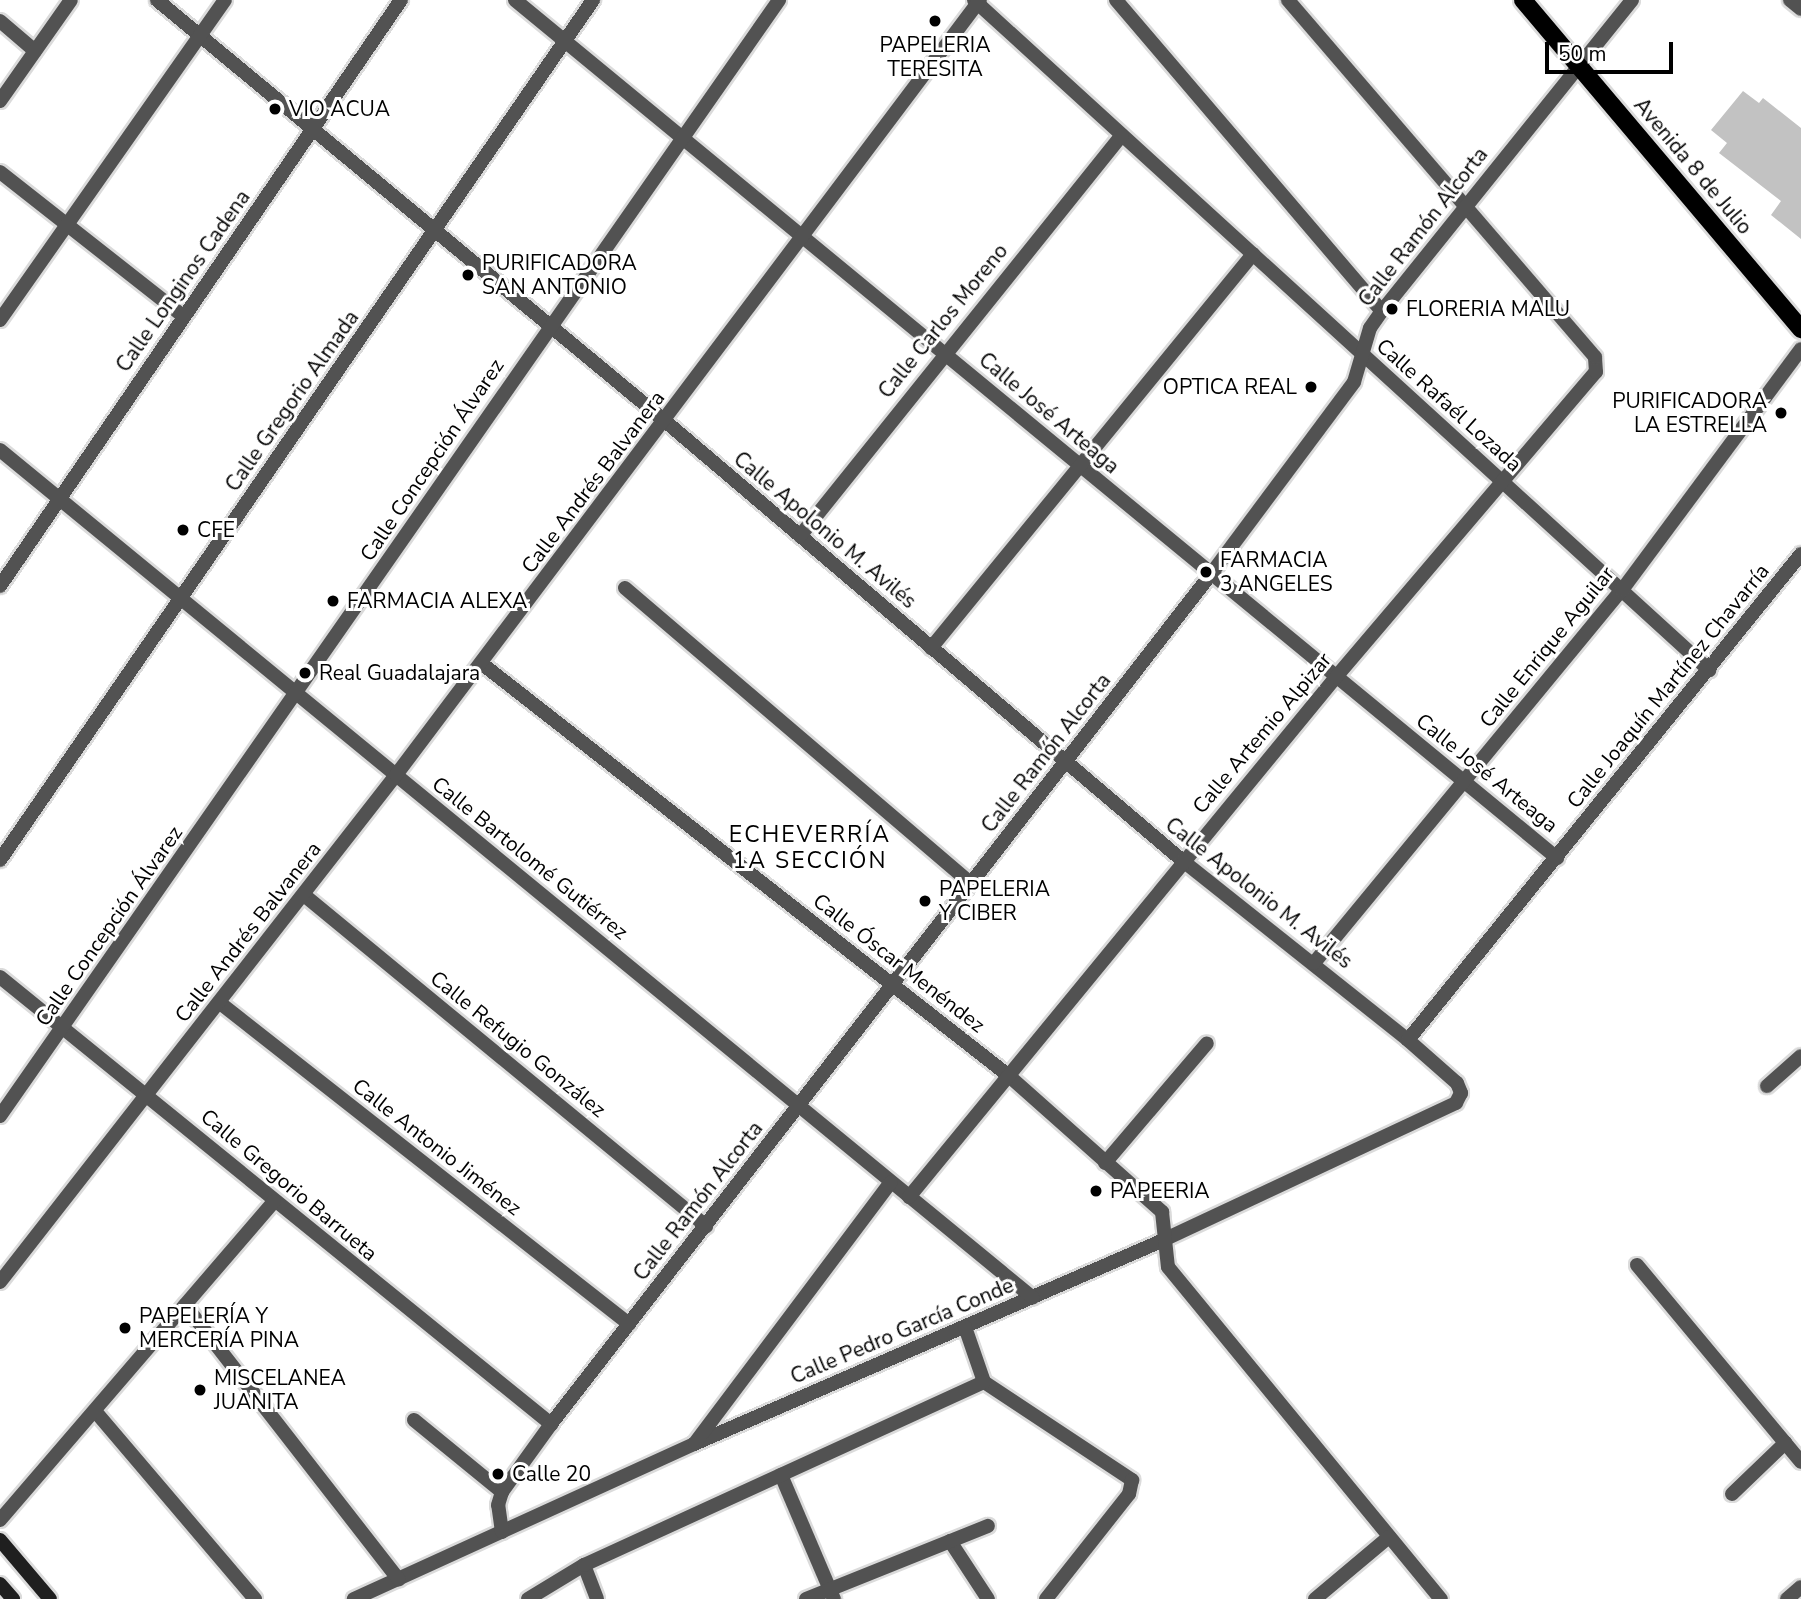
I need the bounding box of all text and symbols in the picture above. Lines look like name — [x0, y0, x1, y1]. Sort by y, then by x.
marker: PAPELERIA TERESITA — [927, 13, 943, 29]
scale bar — [1549, 28, 1677, 72]
place label: PAPELERIA TERESITA — [879, 32, 991, 82]
text: 50 m — [1558, 40, 1607, 68]
street label: Avenida 8 de Julio — [1629, 93, 1757, 239]
place label: VIO ACUA — [289, 96, 390, 122]
marker: VIO ACUA — [267, 101, 283, 117]
street label: Calle Ramón Alcorta — [1353, 142, 1493, 312]
street label: Calle Longinos Cadena — [111, 185, 255, 377]
street label: Calle Carlos Moreno — [873, 239, 1013, 403]
place label: PURIFICADORA SAN ANTONIO — [482, 250, 637, 300]
marker: PURIFICADORA SAN ANTONIO — [460, 267, 476, 283]
place label: FLORERIA MALU — [1406, 296, 1570, 322]
marker: FLORERIA MALU — [1384, 301, 1400, 317]
street label: Calle Gregorio Almada — [220, 306, 364, 496]
street label: Calle Rafaél Lozada — [1371, 333, 1527, 477]
street label: Calle José Arteaga — [974, 347, 1124, 479]
street label: Calle Concepción Álvarez — [355, 354, 509, 566]
place label: OPTICA REAL — [1163, 374, 1297, 400]
marker: OPTICA REAL — [1303, 379, 1319, 395]
street label: Calle Andrés Balvanera — [516, 386, 670, 578]
place label: PURIFICADORA LA ESTRELLA — [1612, 388, 1767, 438]
marker: PURIFICADORA LA ESTRELLA — [1773, 405, 1789, 421]
street label: Calle Apolonio M. Avilés — [729, 446, 921, 614]
place label: CFE — [197, 517, 235, 543]
marker: CFE — [175, 522, 191, 538]
place label: FARMACIA 3 ANGELES — [1220, 547, 1333, 597]
street label: Calle Joaquín Martínez Chavarría — [1562, 559, 1774, 813]
street label: Calle Enrique Aguilar — [1474, 561, 1620, 733]
marker: FARMACIA 3 ANGELES — [1198, 564, 1214, 580]
place label: FARMACIA ALEXA — [347, 588, 527, 614]
marker: FARMACIA ALEXA — [325, 593, 341, 609]
street label: Calle Artemio Alpizar — [1187, 647, 1337, 819]
place label: Real Guadalajara — [319, 660, 480, 686]
marker: Real Guadalajara — [297, 665, 313, 681]
street label: Calle Ramón Alcorta — [976, 668, 1116, 838]
street label: Calle José Arteaga — [1411, 708, 1563, 838]
street label: Calle Bartolomé Gutiérrez — [427, 771, 633, 945]
street label: Calle Apolonio M. Avilés — [1160, 812, 1358, 974]
street label: Calle Concepción Álvarez — [30, 821, 188, 1031]
district label: ECHEVERRÍA 1A SECCIÓN — [730, 821, 890, 875]
street label: Calle Andrés Balvanera — [170, 837, 326, 1027]
place label: PAPELERIA Y CIBER — [939, 876, 1050, 926]
street label: Calle Óscar Menéndez — [808, 888, 990, 1038]
marker: PAPELERIA Y CIBER — [917, 893, 933, 909]
street label: Calle Refugio González — [425, 965, 611, 1123]
street label: Calle Antonio Jiménez — [348, 1073, 526, 1221]
street label: Calle Gregorio Barrueta — [196, 1104, 382, 1266]
street label: Calle Ramón Alcorta — [628, 1116, 768, 1286]
place label: PAPEERIA — [1110, 1178, 1210, 1204]
marker: PAPEERIA — [1088, 1183, 1104, 1199]
street label: Calle Pedro García Conde — [787, 1273, 1017, 1389]
place label: PAPELERÍA Y MERCERÍA PINA — [139, 1303, 299, 1353]
marker: PAPELERÍA Y MERCERÍA PINA — [117, 1320, 133, 1336]
place label: MISCELANEA JUANITA — [214, 1365, 346, 1415]
marker: MISCELANEA JUANITA — [192, 1382, 208, 1398]
place label: Calle 20 — [512, 1461, 591, 1487]
marker: Calle 20 — [490, 1466, 506, 1482]

